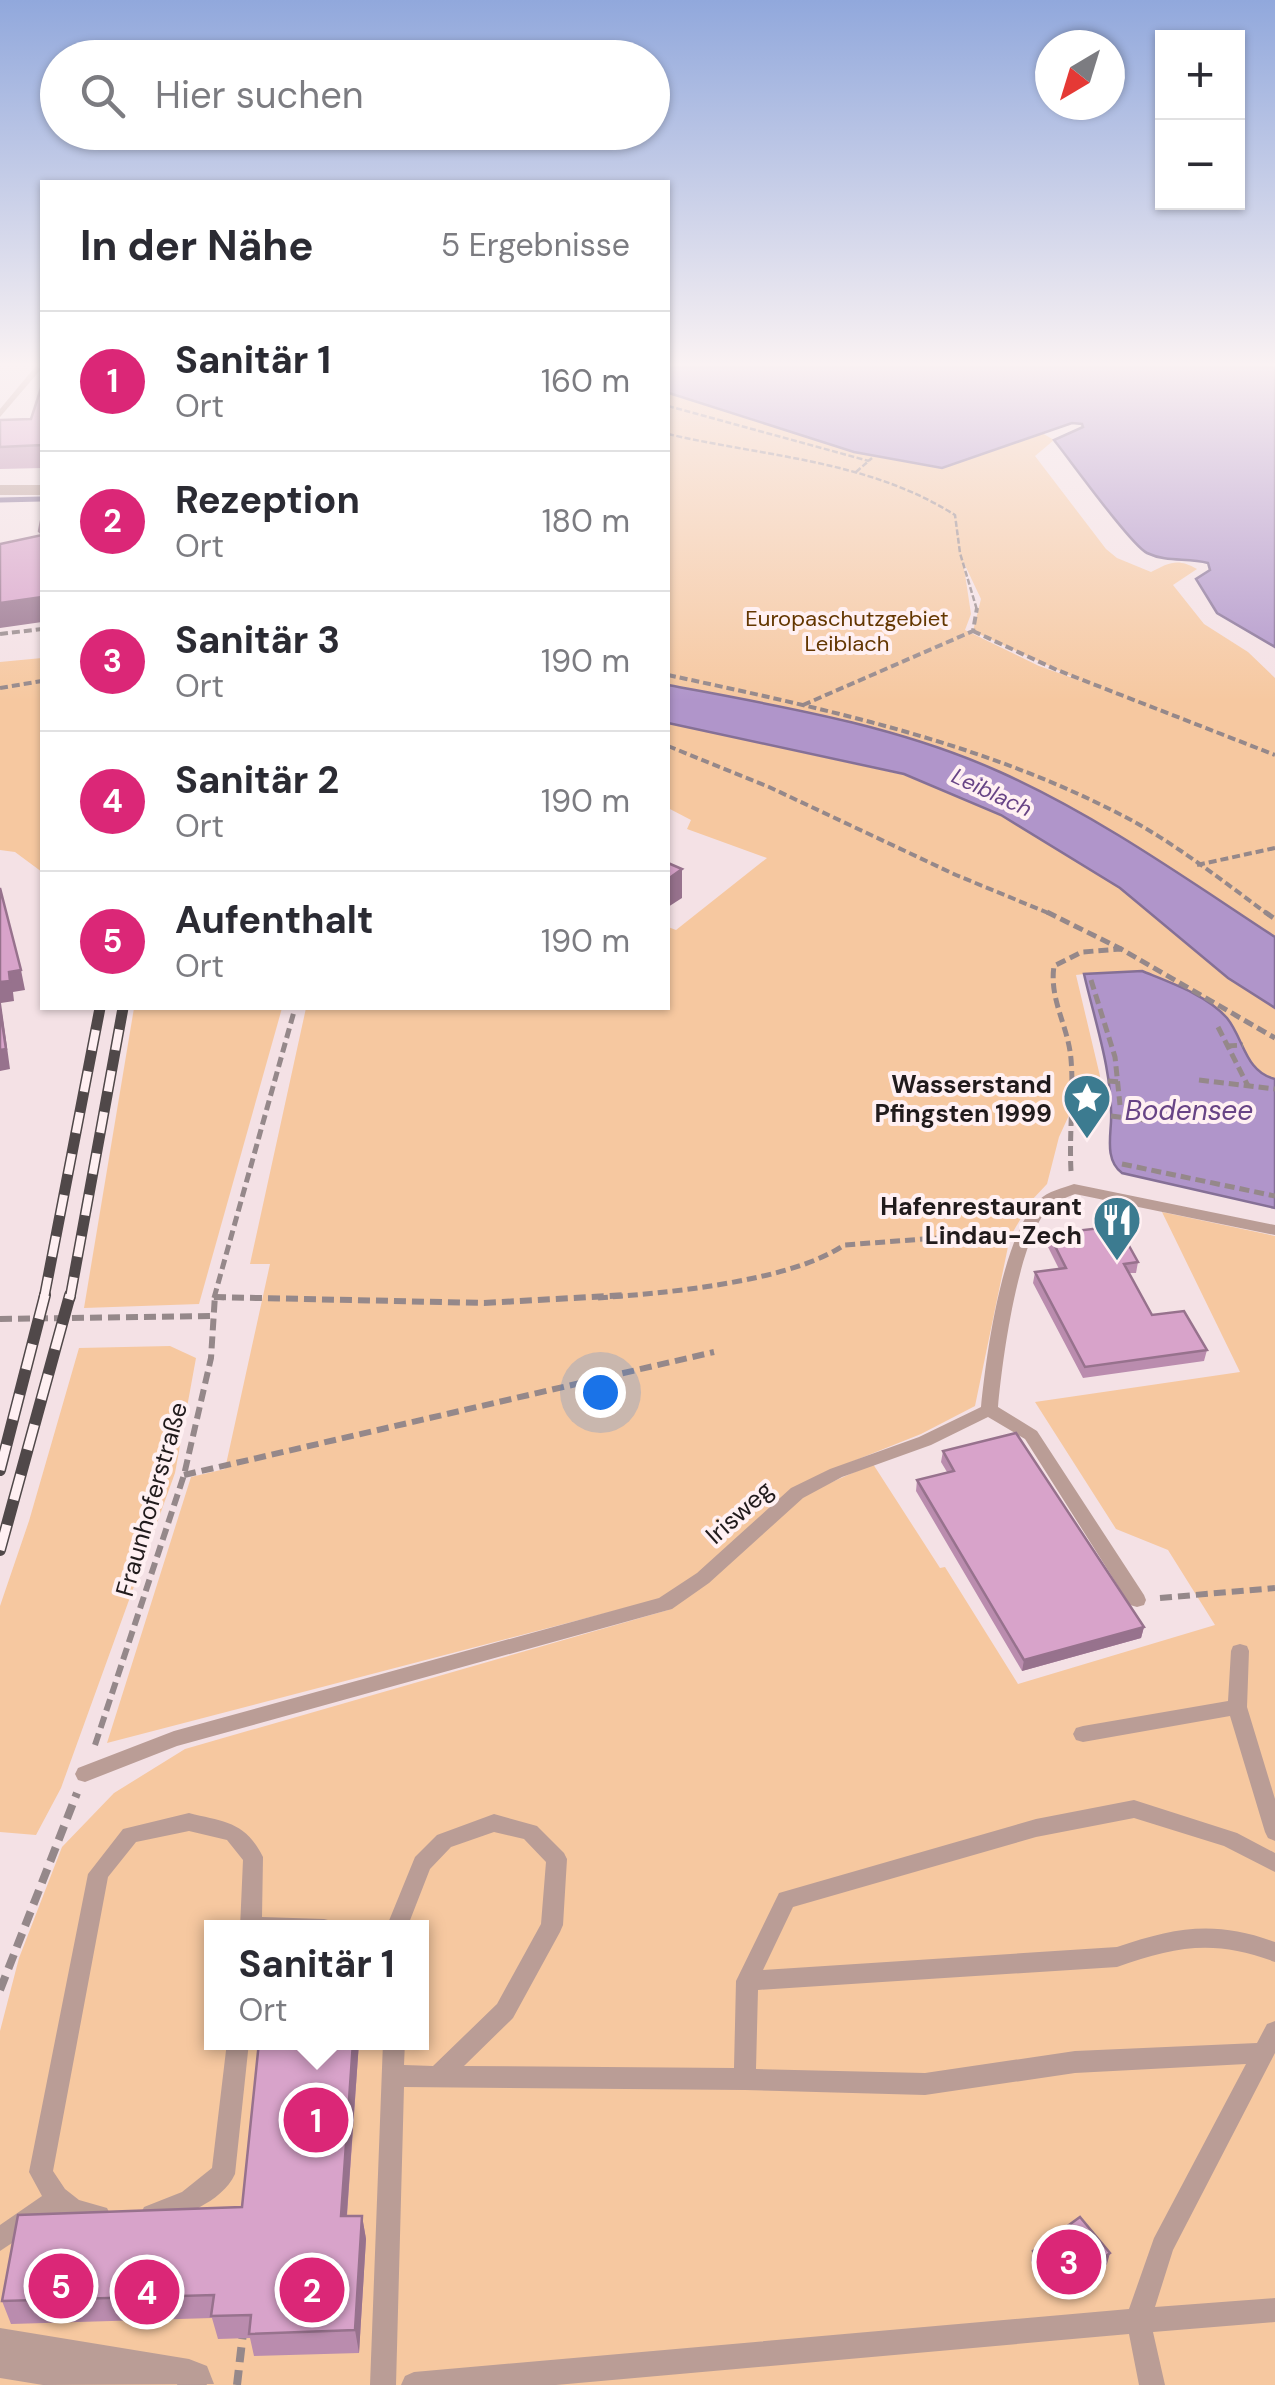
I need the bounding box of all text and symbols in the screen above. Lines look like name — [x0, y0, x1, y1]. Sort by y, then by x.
north arrow — [1035, 30, 1125, 120]
map controls — [1155, 30, 1245, 210]
button: + — [1155, 30, 1245, 120]
search box — [40, 40, 670, 150]
icon: search — [75, 68, 130, 123]
text: Hier suchen — [155, 70, 364, 120]
button: − — [1155, 120, 1245, 210]
text: In der Nähe — [80, 218, 314, 273]
text: 5 Ergebnisse — [441, 224, 630, 266]
text: Sanitär 1 — [175, 335, 331, 385]
text: 1 — [107, 360, 118, 402]
text: 160 m — [541, 360, 630, 402]
text: Ort — [175, 385, 224, 427]
text: Rezeption — [175, 475, 360, 525]
text: 2 — [103, 500, 122, 542]
text: 180 m — [542, 500, 630, 542]
text: Ort — [175, 525, 224, 567]
park label: Europaschutzgebiet Leiblach — [745, 604, 949, 658]
text: Sanitär 3 — [175, 615, 340, 665]
text: 3 — [103, 640, 122, 682]
text: 190 m — [541, 640, 630, 682]
text: Ort — [175, 665, 224, 707]
text: Sanitär 2 — [175, 755, 339, 805]
water label: Leiblach — [947, 761, 1036, 824]
text: 4 — [102, 780, 123, 822]
text: 190 m — [541, 780, 630, 822]
text: Ort — [175, 805, 224, 847]
text: Aufenthalt — [175, 895, 373, 945]
text: 5 — [103, 920, 122, 962]
text: 190 m — [541, 920, 630, 962]
text: Ort — [175, 945, 224, 987]
place label: Wasserstand Pfingsten 1999 — [875, 1068, 1052, 1130]
place icon: Wasserstand Pfingsten 1999 — [1061, 1072, 1113, 1140]
water label: Bodensee — [1125, 1092, 1253, 1129]
place label: Hafenrestaurant Lindau-Zech — [880, 1190, 1082, 1252]
restaurant icon: Hafenrestaurant Lindau-Zech — [1091, 1194, 1143, 1262]
your location — [575, 1367, 626, 1418]
street label: Fraunhoferstraße — [108, 1398, 195, 1600]
street label: Irisweg — [699, 1473, 780, 1551]
popup — [204, 1920, 429, 2050]
text: Sanitär 1 — [238, 1939, 395, 1989]
text: Ort — [238, 1989, 288, 2031]
pin: 1 — [284, 2082, 348, 2158]
pin: 3 — [1036, 2224, 1102, 2300]
pin: 5 — [28, 2248, 94, 2324]
pin: 2 — [280, 2252, 344, 2328]
pin: 4 — [114, 2254, 180, 2330]

